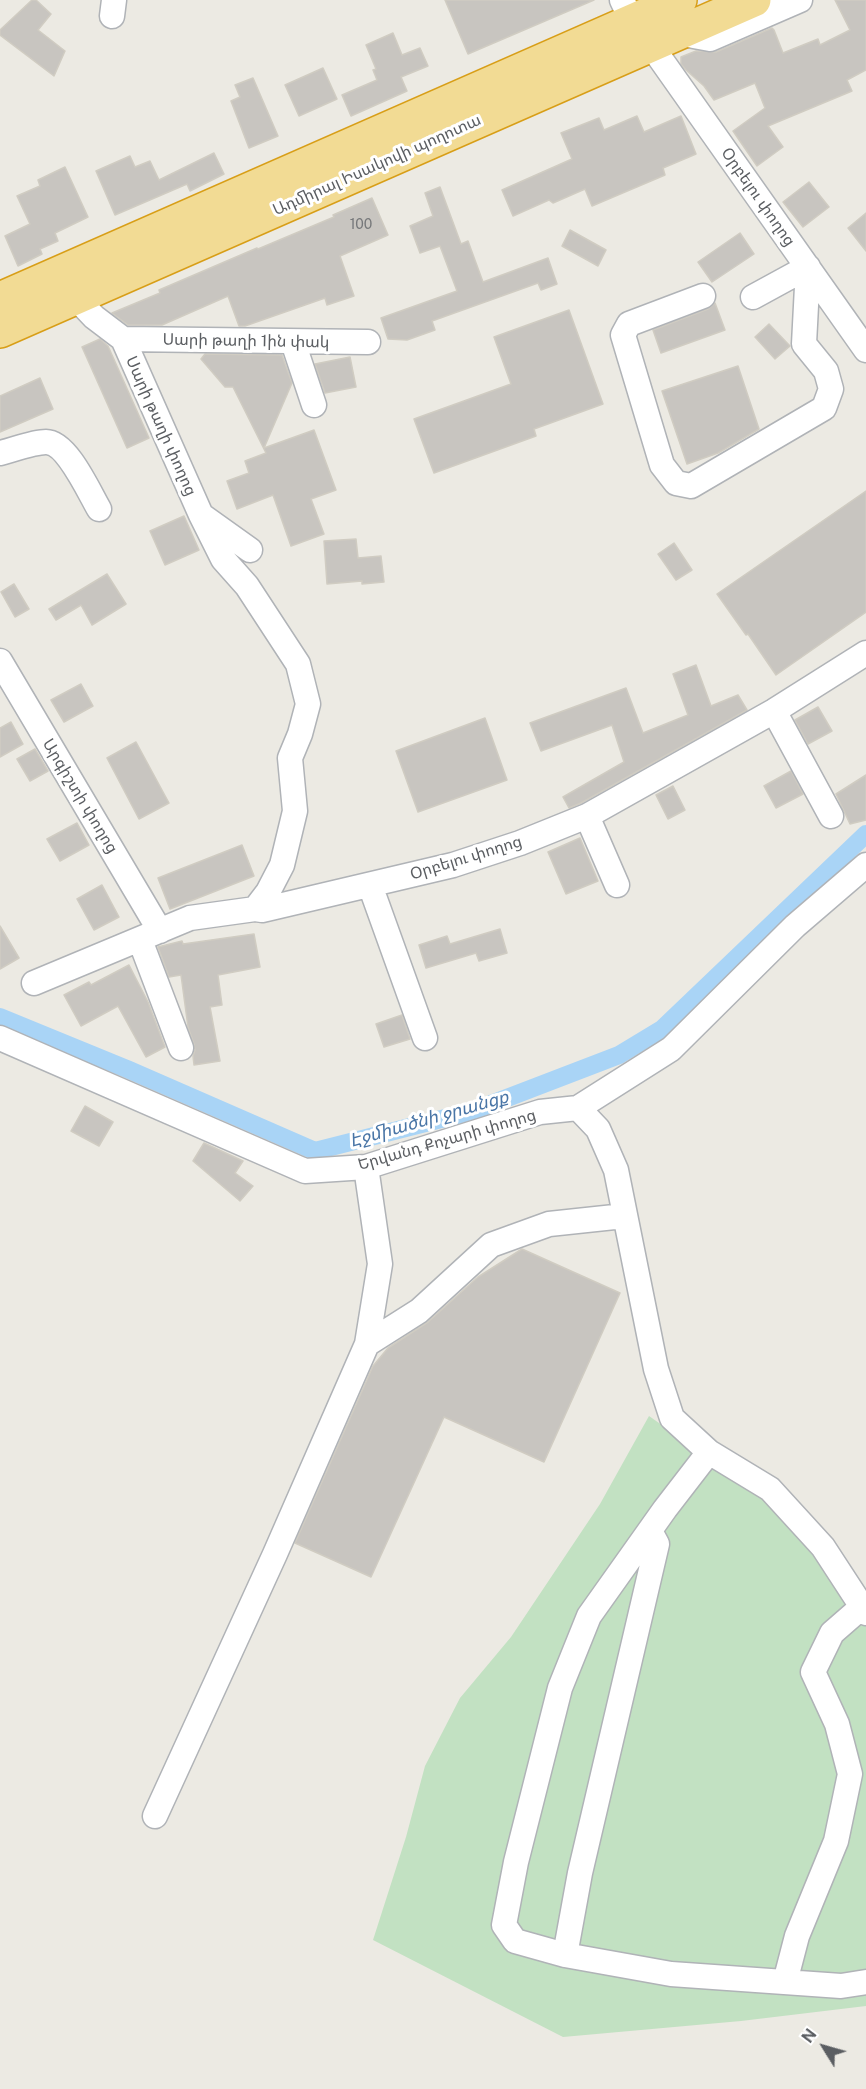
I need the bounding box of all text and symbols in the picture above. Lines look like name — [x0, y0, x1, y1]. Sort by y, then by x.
street label: Ադմիրալ Իսակովի պողոտա — [270, 110, 484, 220]
street label: Օրբելու փողոց — [717, 144, 799, 250]
house number: 100 — [350, 217, 372, 233]
street label: Սարի թաղի 1ին փակ — [162, 330, 330, 352]
street label: Սարի թաղի փողոց — [122, 353, 200, 499]
street label: Արգիշտի փողոց — [38, 735, 122, 857]
street label: Օրբելու փողոց — [408, 832, 524, 884]
water label: Էջմիածնի ջրանցք — [347, 1086, 511, 1152]
street label: Երվանդ Քոչարի փողոց — [356, 1105, 538, 1175]
north arrow — [794, 2017, 854, 2077]
text: N — [798, 2025, 821, 2047]

